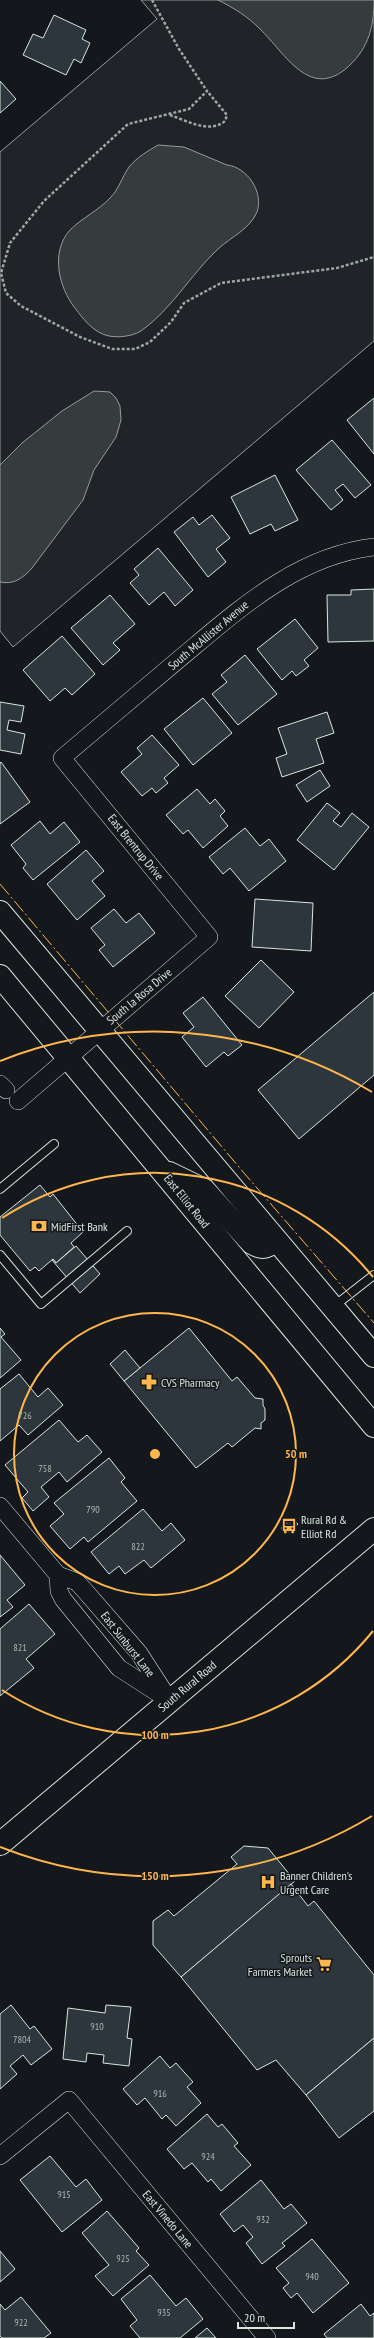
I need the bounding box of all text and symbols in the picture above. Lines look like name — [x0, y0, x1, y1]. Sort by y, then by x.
street label: South McAllister Avenue — [165, 597, 251, 673]
street label: East Brentrup Drive — [105, 811, 167, 883]
street label: South la Rosa Drive — [103, 964, 175, 1028]
street label: East Elliot Road — [161, 1171, 213, 1231]
bank icon: MidFirst Bank — [30, 1217, 48, 1235]
place label: MidFirst Bank — [51, 1219, 108, 1234]
pharmacy icon: CVS Pharmacy — [140, 1373, 158, 1391]
place label: CVS Pharmacy — [161, 1375, 220, 1390]
house number: 726 — [18, 1409, 32, 1422]
text: 50 m — [285, 1446, 307, 1461]
centre of rings — [148, 1447, 162, 1461]
house number: 758 — [38, 1462, 52, 1475]
house number: 790 — [86, 1503, 100, 1516]
place label: Rural Rd & Elliot Rd — [301, 1512, 347, 1541]
bus stop icon: Rural Rd & Elliot Rd — [280, 1517, 298, 1535]
house number: 822 — [131, 1540, 145, 1553]
street label: East Sunburst Lane — [98, 1608, 158, 1680]
house number: 821 — [13, 1641, 27, 1654]
street label: South Rural Road — [155, 1657, 219, 1715]
text: 100 m — [141, 1727, 169, 1742]
text: 150 m — [141, 1868, 169, 1883]
place label: Banner Children's Urgent Care — [280, 1868, 352, 1897]
hospital icon: Banner Children's Urgent Care — [259, 1873, 277, 1891]
place label: Sprouts Farmers Market — [248, 1950, 313, 1979]
supermarket icon: Sprouts Farmers Market — [315, 1955, 333, 1973]
house number: 910 — [90, 2020, 104, 2033]
house number: 7804 — [13, 2033, 32, 2046]
house number: 916 — [153, 2087, 167, 2100]
house number: 924 — [201, 2150, 215, 2163]
street label: East Vinedo Lane — [140, 2187, 196, 2251]
house number: 915 — [57, 2188, 71, 2201]
house number: 932 — [256, 2213, 270, 2226]
house number: 925 — [116, 2252, 130, 2265]
house number: 940 — [305, 2270, 319, 2283]
scale bar — [238, 2304, 294, 2330]
house number: 935 — [157, 2306, 171, 2319]
text: 20 m — [244, 2310, 265, 2325]
house number: 922 — [14, 2316, 28, 2329]

